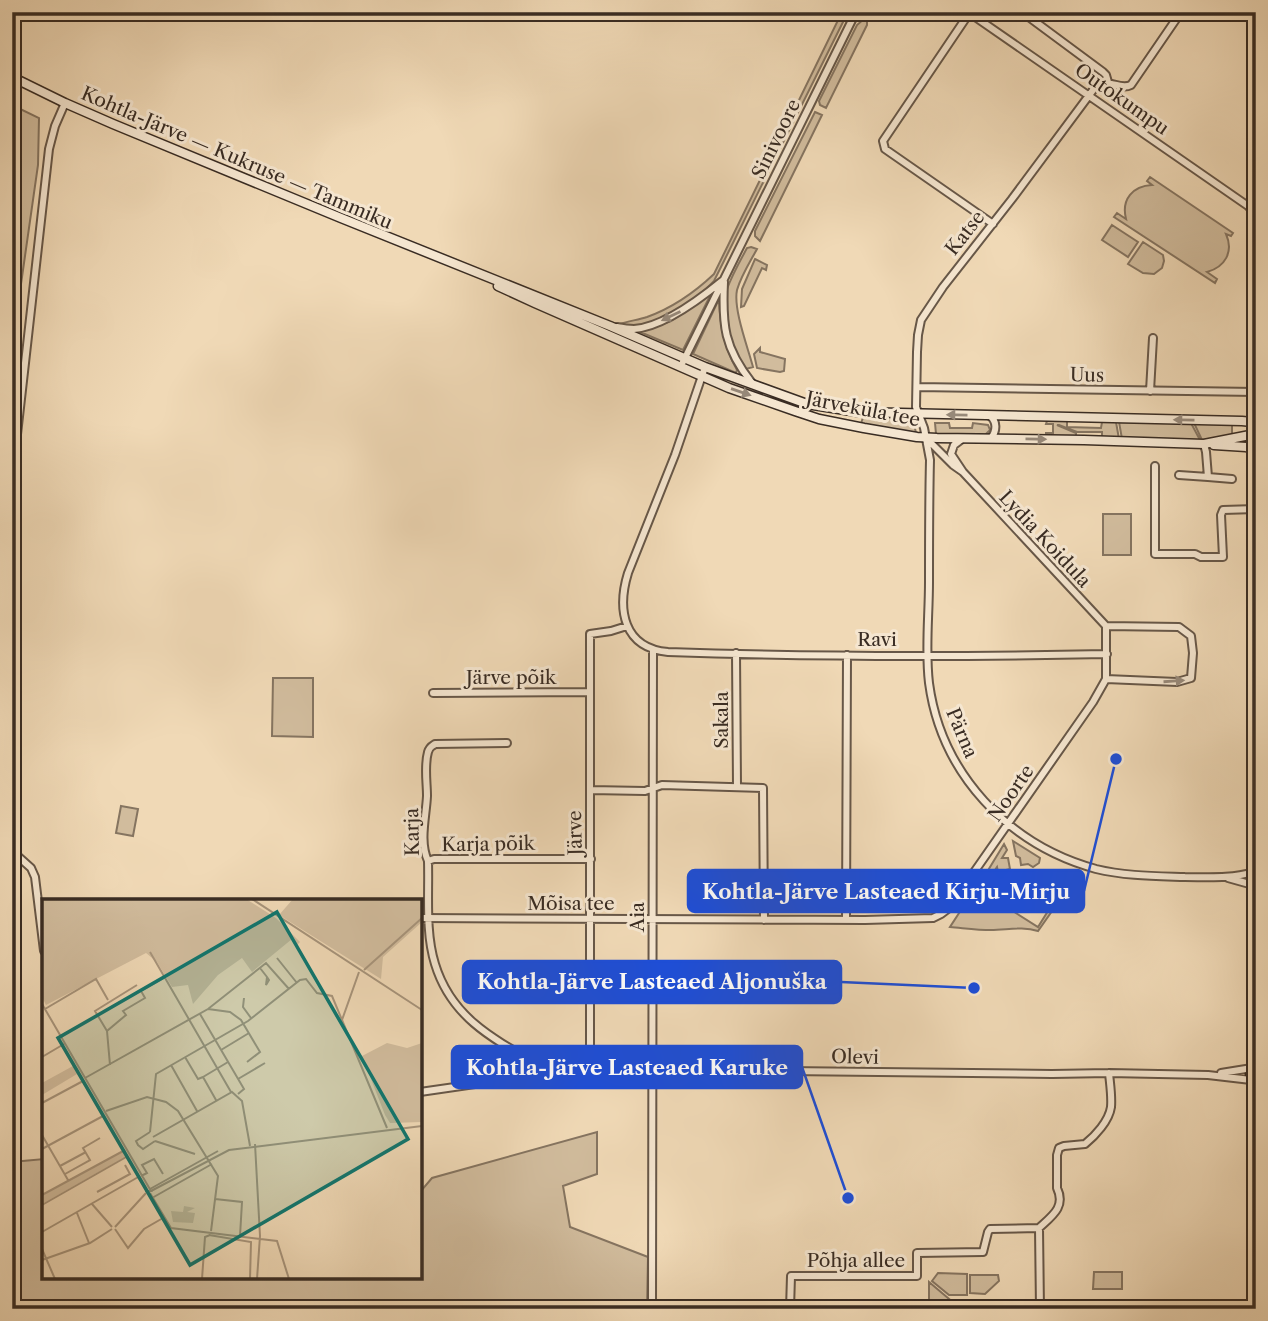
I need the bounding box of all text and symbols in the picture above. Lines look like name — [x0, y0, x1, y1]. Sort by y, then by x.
street label: Outokumpu — [1070, 58, 1174, 140]
street label: Kohtla-Järve — Kukruse — Tammiku — [78, 82, 396, 234]
street label: Sinivoore — [747, 95, 805, 183]
street label: Katse — [940, 206, 990, 260]
one-way arrow — [661, 310, 681, 321]
street label: Uus — [1070, 363, 1104, 387]
street label: Järveküla tee — [801, 386, 922, 431]
one-way arrow — [731, 387, 752, 398]
one-way arrow — [945, 409, 967, 420]
one-way arrow — [1173, 414, 1195, 425]
one-way arrow — [1025, 433, 1047, 445]
street label: Lydia Koidula — [994, 486, 1096, 592]
street label: Ravi — [857, 628, 897, 651]
street label: Järve põik — [463, 666, 557, 689]
one-way arrow — [1163, 675, 1185, 686]
street label: Sakala — [710, 691, 733, 749]
street label: Pärna — [941, 704, 983, 762]
street label: Noorte — [983, 760, 1039, 826]
street label: Karja — [400, 808, 424, 856]
street label: Järve — [563, 810, 587, 859]
street label: Karja põik — [441, 832, 536, 856]
callout: Kohtla-Järve Lasteaed Kirju-Mirju — [688, 870, 1084, 912]
text: Kohtla-Järve Lasteaed Kirju-Mirju — [702, 879, 1070, 904]
street label: Mõisa tee — [527, 892, 615, 915]
inset map — [42, 899, 422, 1279]
street label: Aia — [626, 902, 649, 933]
callout: Kohtla-Järve Lasteaed Aljonuška — [463, 961, 841, 1003]
text: Kohtla-Järve Lasteaed Aljonuška — [477, 969, 828, 994]
street label: Olevi — [831, 1045, 879, 1069]
callout: Kohtla-Järve Lasteaed Karuke — [452, 1046, 802, 1088]
text: Kohtla-Järve Lasteaed Karuke — [466, 1055, 788, 1080]
street label: Põhja allee — [807, 1249, 905, 1272]

